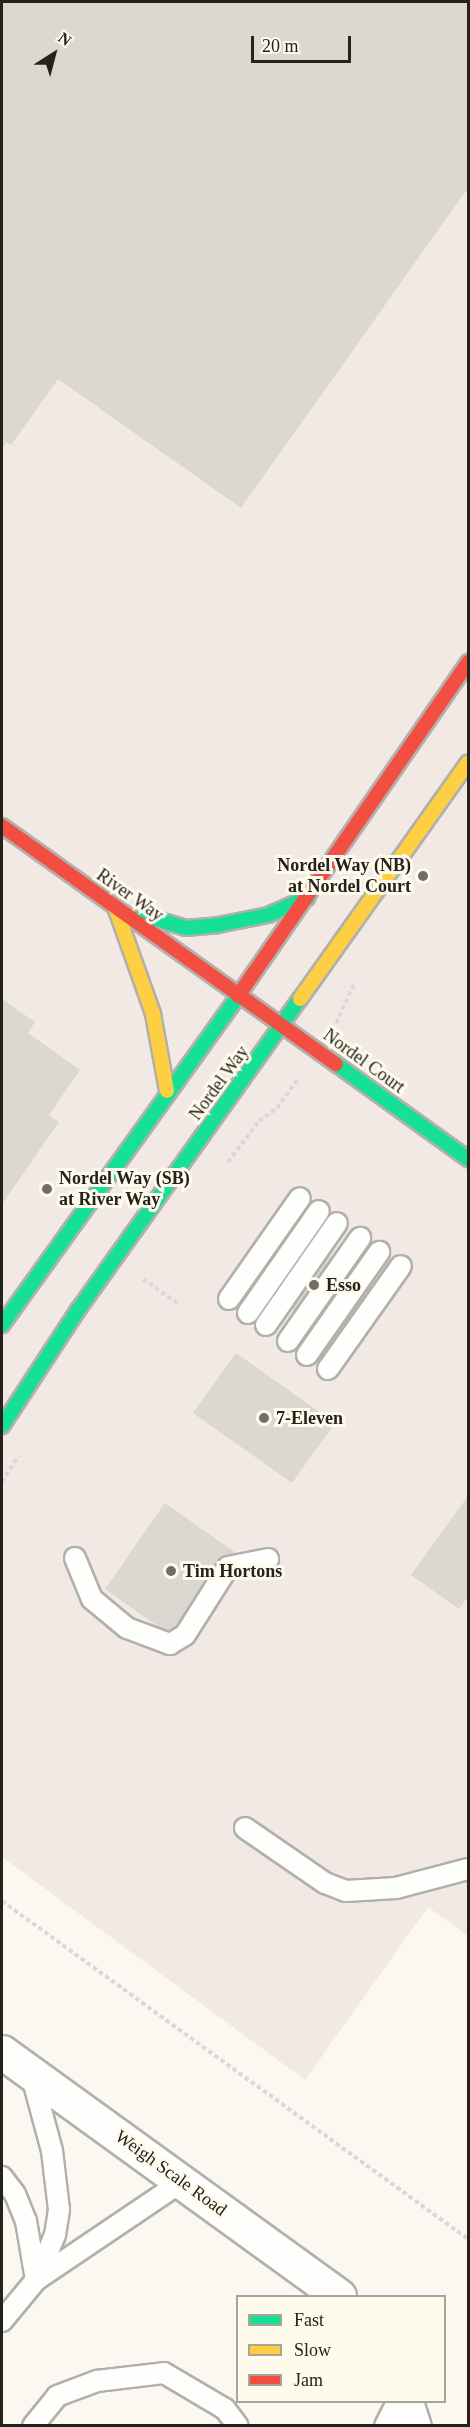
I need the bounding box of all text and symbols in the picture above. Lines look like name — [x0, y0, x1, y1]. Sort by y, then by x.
north arrow — [24, 24, 84, 84]
scale bar — [254, 24, 354, 62]
text: N — [55, 29, 75, 49]
text: 20 m — [262, 36, 299, 56]
place label: Nordel Way (NB) at Nordel Court — [277, 855, 411, 898]
street label: River Way — [92, 864, 168, 926]
marker: Nordel Way (NB) at Nordel Court — [416, 869, 430, 883]
street label: Nordel Court — [319, 1024, 409, 1098]
street label: Nordel Way — [185, 1041, 253, 1125]
place label: Nordel Way (SB) at River Way — [59, 1168, 190, 1210]
marker: Nordel Way (SB) at River Way — [40, 1182, 54, 1196]
place label: Esso — [326, 1274, 361, 1296]
marker: Esso — [307, 1278, 321, 1292]
place label: 7-Eleven — [276, 1407, 343, 1429]
marker: 7-Eleven — [257, 1411, 271, 1425]
place label: Tim Hortons — [183, 1560, 282, 1582]
marker: Tim Hortons — [164, 1564, 178, 1578]
street label: Weigh Scale Road — [111, 2125, 231, 2221]
legend — [236, 2295, 446, 2403]
text: Fast — [294, 2310, 324, 2330]
text: Slow — [294, 2340, 331, 2360]
text: Jam — [294, 2370, 323, 2390]

